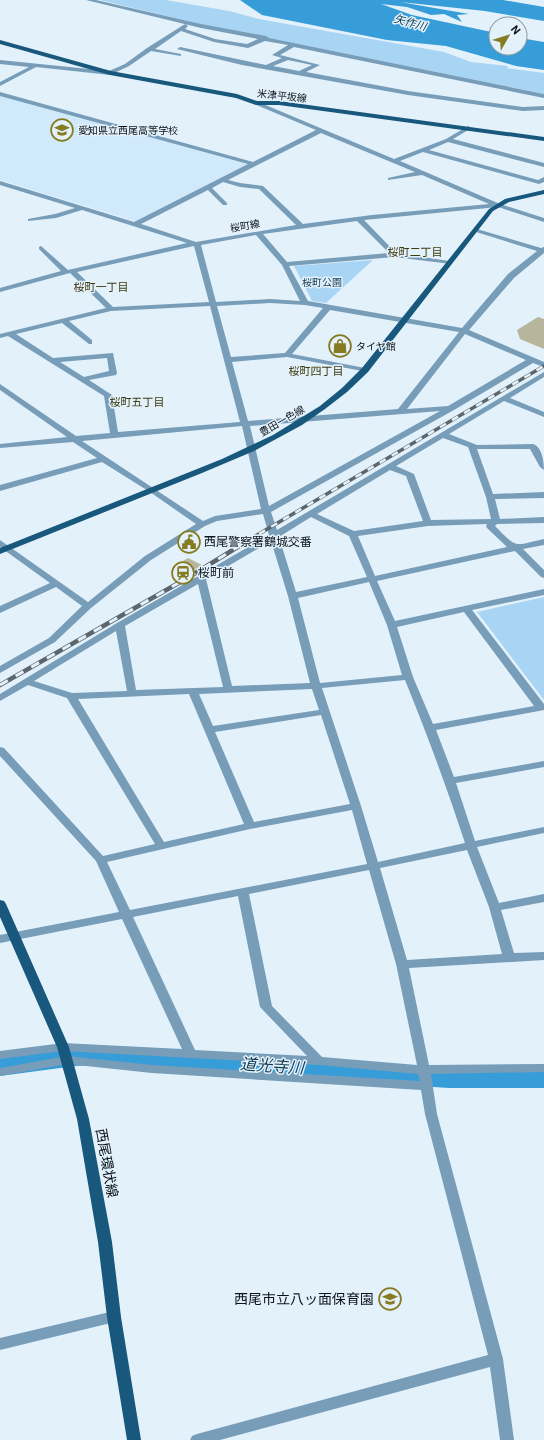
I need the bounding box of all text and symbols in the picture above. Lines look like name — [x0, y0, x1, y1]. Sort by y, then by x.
water label: 矢作川 — [392, 12, 429, 34]
north arrow — [488, 16, 528, 56]
text: N — [508, 23, 523, 37]
street label: 米津平坂線 — [257, 88, 307, 104]
school or university icon: 愛知県立西尾高等学校 — [49, 117, 75, 143]
place label: 愛知県立西尾高等学校 — [78, 125, 178, 136]
street label: 桜町線 — [229, 218, 261, 234]
district label: 桜町二丁目 — [388, 246, 443, 259]
park label: 桜町公園 — [302, 277, 342, 288]
district label: 桜町一丁目 — [74, 281, 129, 294]
shop icon: タイヤ館 — [327, 333, 353, 359]
place label: タイヤ館 — [356, 341, 396, 352]
district label: 桜町四丁目 — [289, 365, 344, 378]
district label: 桜町五丁目 — [110, 396, 165, 409]
street label: 豊田一色線 — [258, 404, 306, 438]
public building icon: 西尾警察署鶴城交番 — [176, 529, 202, 555]
place label: 西尾警察署鶴城交番 — [204, 535, 312, 549]
station icon: 桜町前 — [170, 560, 196, 586]
place label: 桜町前 — [198, 566, 234, 580]
water label: 道光寺川 — [239, 1054, 307, 1078]
street label: 西尾環状線 — [93, 1127, 121, 1199]
school or university icon: 西尾市立八ッ面保育園 — [377, 1286, 403, 1312]
place label: 西尾市立八ッ面保育園 — [234, 1291, 374, 1307]

